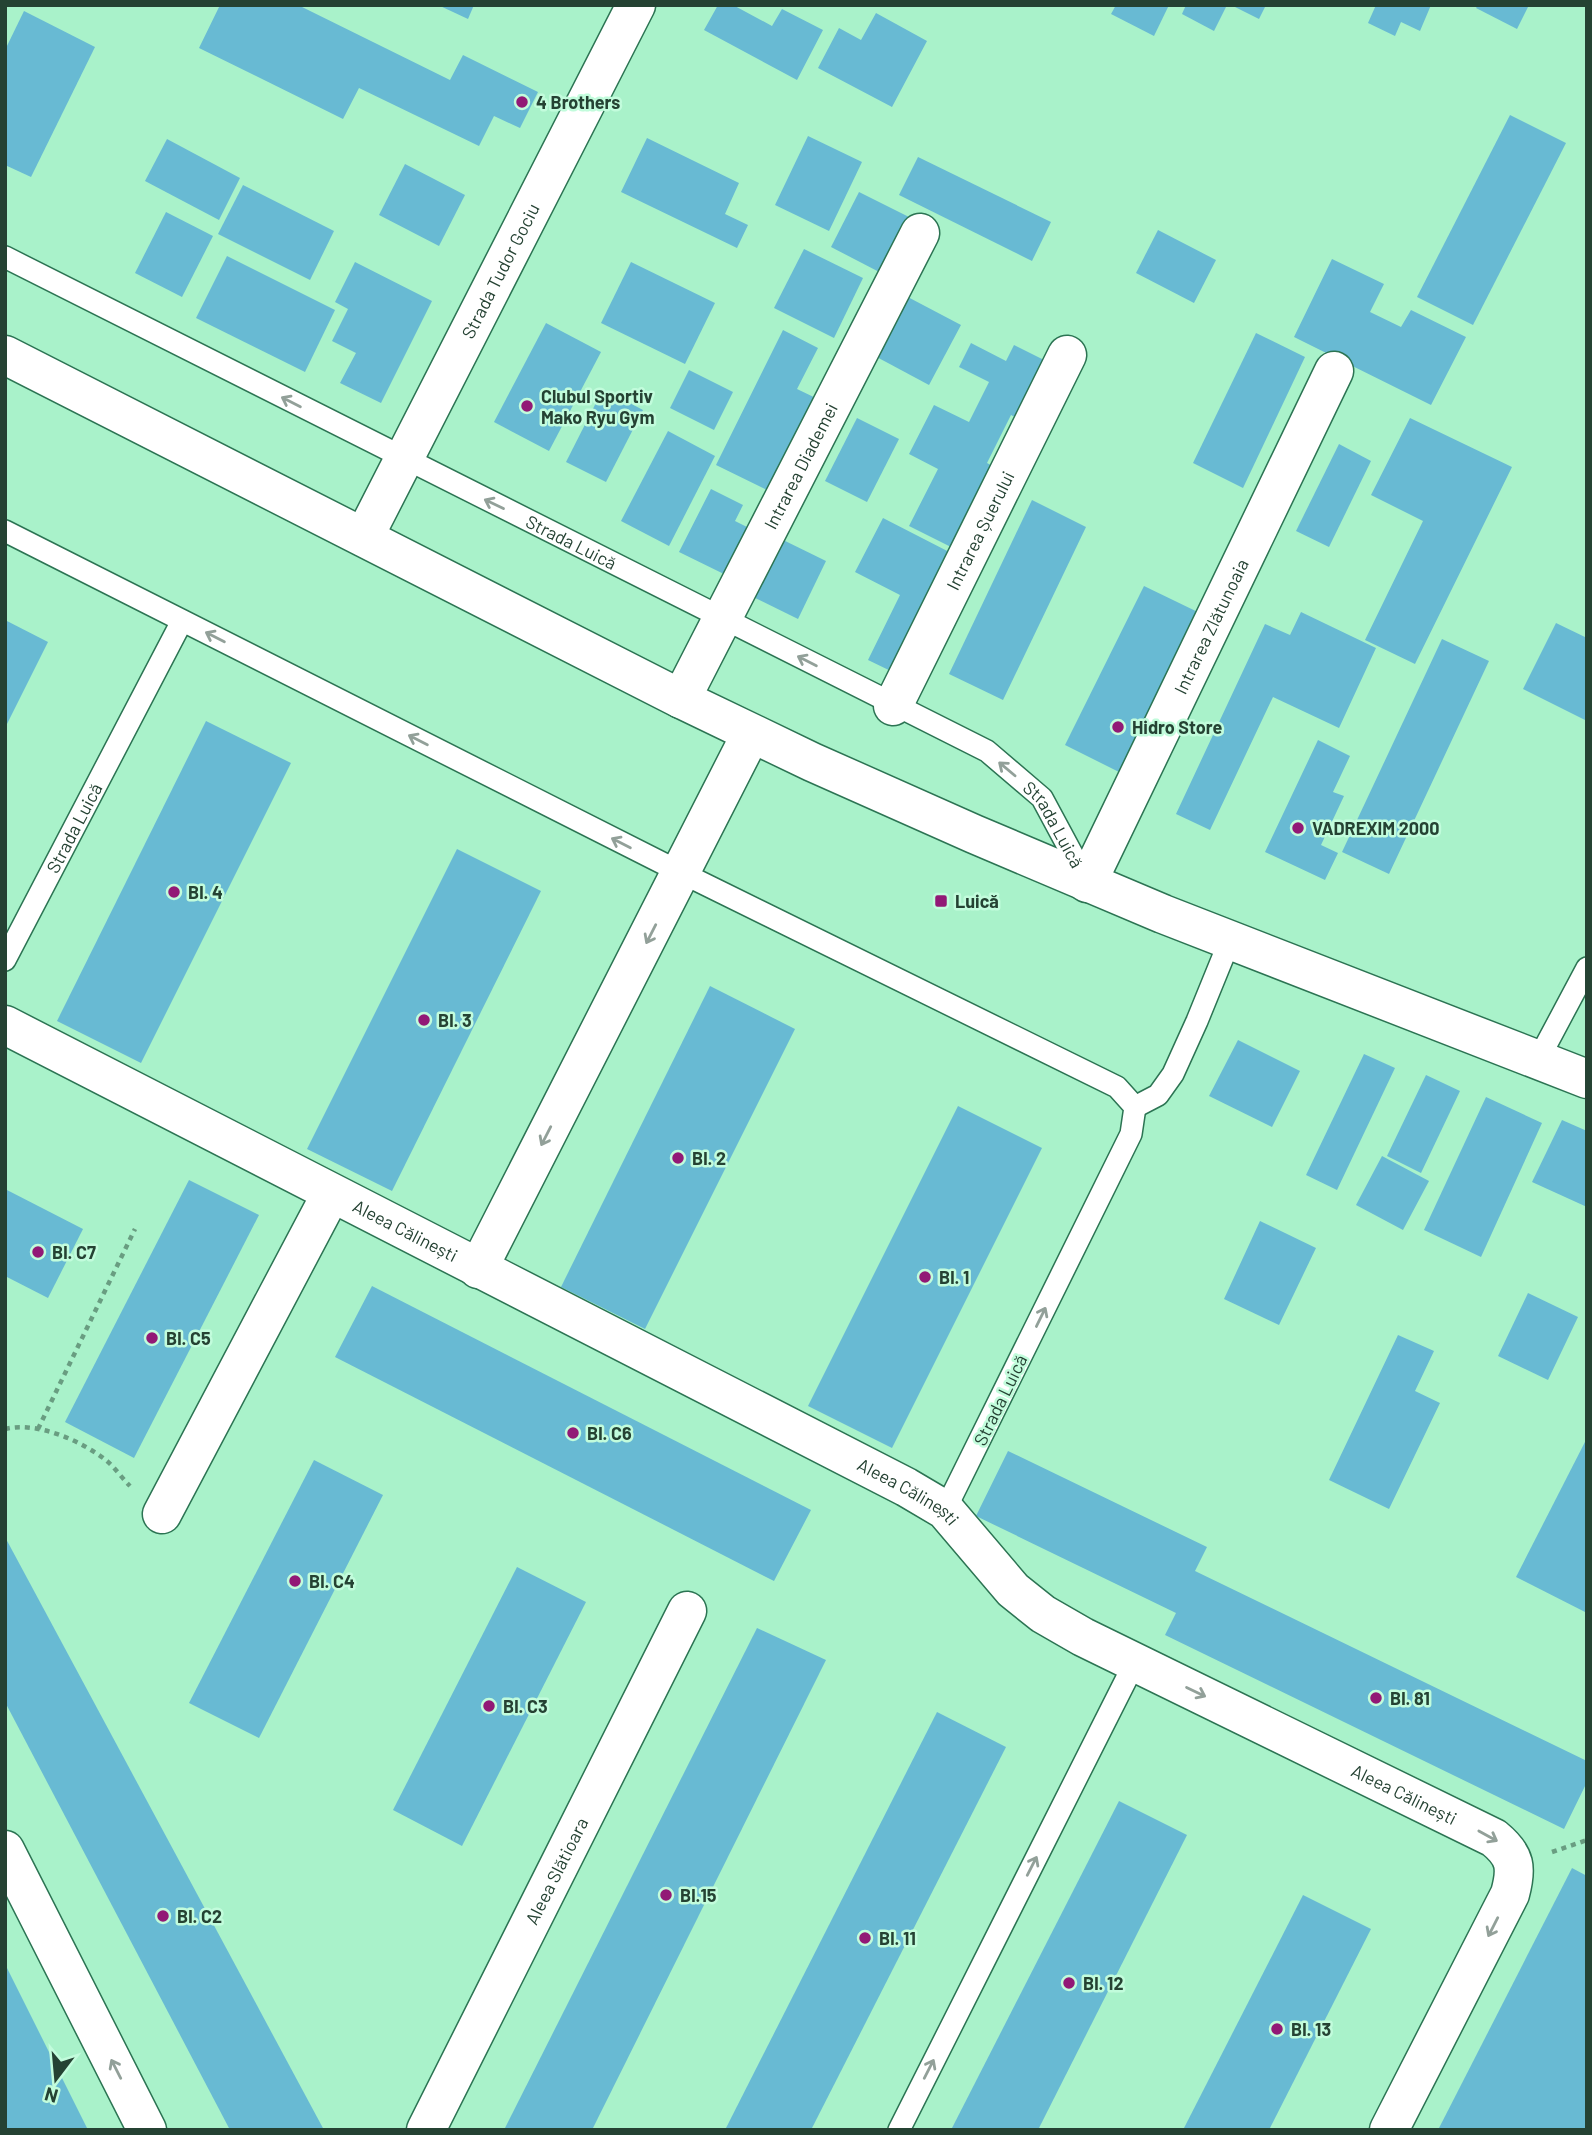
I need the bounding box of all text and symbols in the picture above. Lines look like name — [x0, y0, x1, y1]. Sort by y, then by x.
place label: 4 Brothers — [536, 91, 620, 113]
marker: 4 Brothers — [514, 94, 530, 110]
street label: Strada Tudor Gociu — [456, 200, 544, 342]
place label: Clubul Sportiv Mako Ryu Gym — [541, 385, 654, 428]
one-way arrow — [281, 394, 302, 408]
marker: Clubul Sportiv Mako Ryu Gym — [519, 398, 535, 414]
street label: Intrarea Diademei — [759, 399, 842, 533]
street label: Intrarea Șuerului — [941, 467, 1019, 593]
one-way arrow — [484, 497, 505, 511]
street label: Strada Luică — [522, 510, 620, 574]
street label: Intrarea Zlătunoaia — [1169, 555, 1253, 697]
one-way arrow — [205, 630, 226, 644]
one-way arrow — [797, 654, 818, 667]
place label: Hidro Store — [1132, 716, 1222, 738]
marker: Hidro Store — [1110, 719, 1126, 735]
one-way arrow — [408, 733, 429, 746]
one-way arrow — [998, 761, 1016, 776]
street label: Strada Luică — [1019, 776, 1088, 872]
street label: Strada Luică — [41, 779, 107, 877]
place label: VADREXIM 2000 — [1312, 817, 1440, 839]
marker: VADREXIM 2000 — [1290, 820, 1306, 836]
one-way arrow — [611, 835, 632, 849]
place label: Bl. 4 — [188, 881, 223, 903]
marker: Bl. 4 — [166, 884, 182, 900]
place label: Luică — [955, 890, 999, 912]
marker: Luică — [933, 893, 949, 909]
one-way arrow — [643, 923, 657, 944]
place label: Bl. 3 — [438, 1009, 472, 1031]
marker: Bl. 3 — [416, 1012, 432, 1028]
one-way arrow — [539, 1125, 553, 1146]
place label: Bl. 2 — [692, 1147, 726, 1169]
marker: Bl. 2 — [670, 1150, 686, 1166]
street label: Aleea Călinești — [349, 1194, 461, 1266]
place label: Bl. C7 — [52, 1241, 96, 1263]
marker: Bl. C7 — [30, 1244, 46, 1260]
place label: Bl. 1 — [939, 1266, 969, 1288]
marker: Bl. 1 — [917, 1269, 933, 1285]
one-way arrow — [1034, 1307, 1048, 1328]
place label: Bl. C5 — [166, 1327, 211, 1349]
marker: Bl. C5 — [144, 1330, 160, 1346]
street label: Strada Luică — [969, 1351, 1031, 1449]
place label: Bl. C6 — [587, 1422, 632, 1444]
marker: Bl. C6 — [565, 1425, 581, 1441]
street label: Aleea Călinești — [854, 1453, 964, 1530]
place label: Bl. C4 — [309, 1570, 355, 1592]
marker: Bl. C4 — [287, 1573, 303, 1589]
one-way arrow — [1185, 1686, 1206, 1700]
place label: Bl. 81 — [1390, 1687, 1430, 1709]
marker: Bl. 81 — [1368, 1690, 1384, 1706]
place label: Bl. C3 — [503, 1695, 548, 1717]
marker: Bl. C3 — [481, 1698, 497, 1714]
street label: Aleea Călinești — [1348, 1759, 1461, 1829]
street label: Aleea Slătioara — [520, 1814, 592, 1928]
one-way arrow — [1477, 1829, 1497, 1843]
one-way arrow — [1025, 1856, 1039, 1877]
place label: Bl.15 — [680, 1884, 717, 1906]
marker: Bl.15 — [658, 1887, 674, 1903]
place label: Bl. C2 — [177, 1905, 222, 1927]
marker: Bl. C2 — [155, 1908, 171, 1924]
one-way arrow — [1485, 1916, 1499, 1937]
place label: Bl. 11 — [879, 1927, 916, 1949]
marker: Bl. 11 — [857, 1930, 873, 1946]
place label: Bl. 12 — [1083, 1972, 1123, 1994]
marker: Bl. 12 — [1061, 1975, 1077, 1991]
place label: Bl. 13 — [1291, 2018, 1331, 2040]
marker: Bl. 13 — [1269, 2021, 1285, 2037]
north arrow — [21, 2044, 91, 2114]
one-way arrow — [109, 2059, 123, 2080]
one-way arrow — [923, 2059, 937, 2080]
text: N — [42, 2083, 60, 2109]

